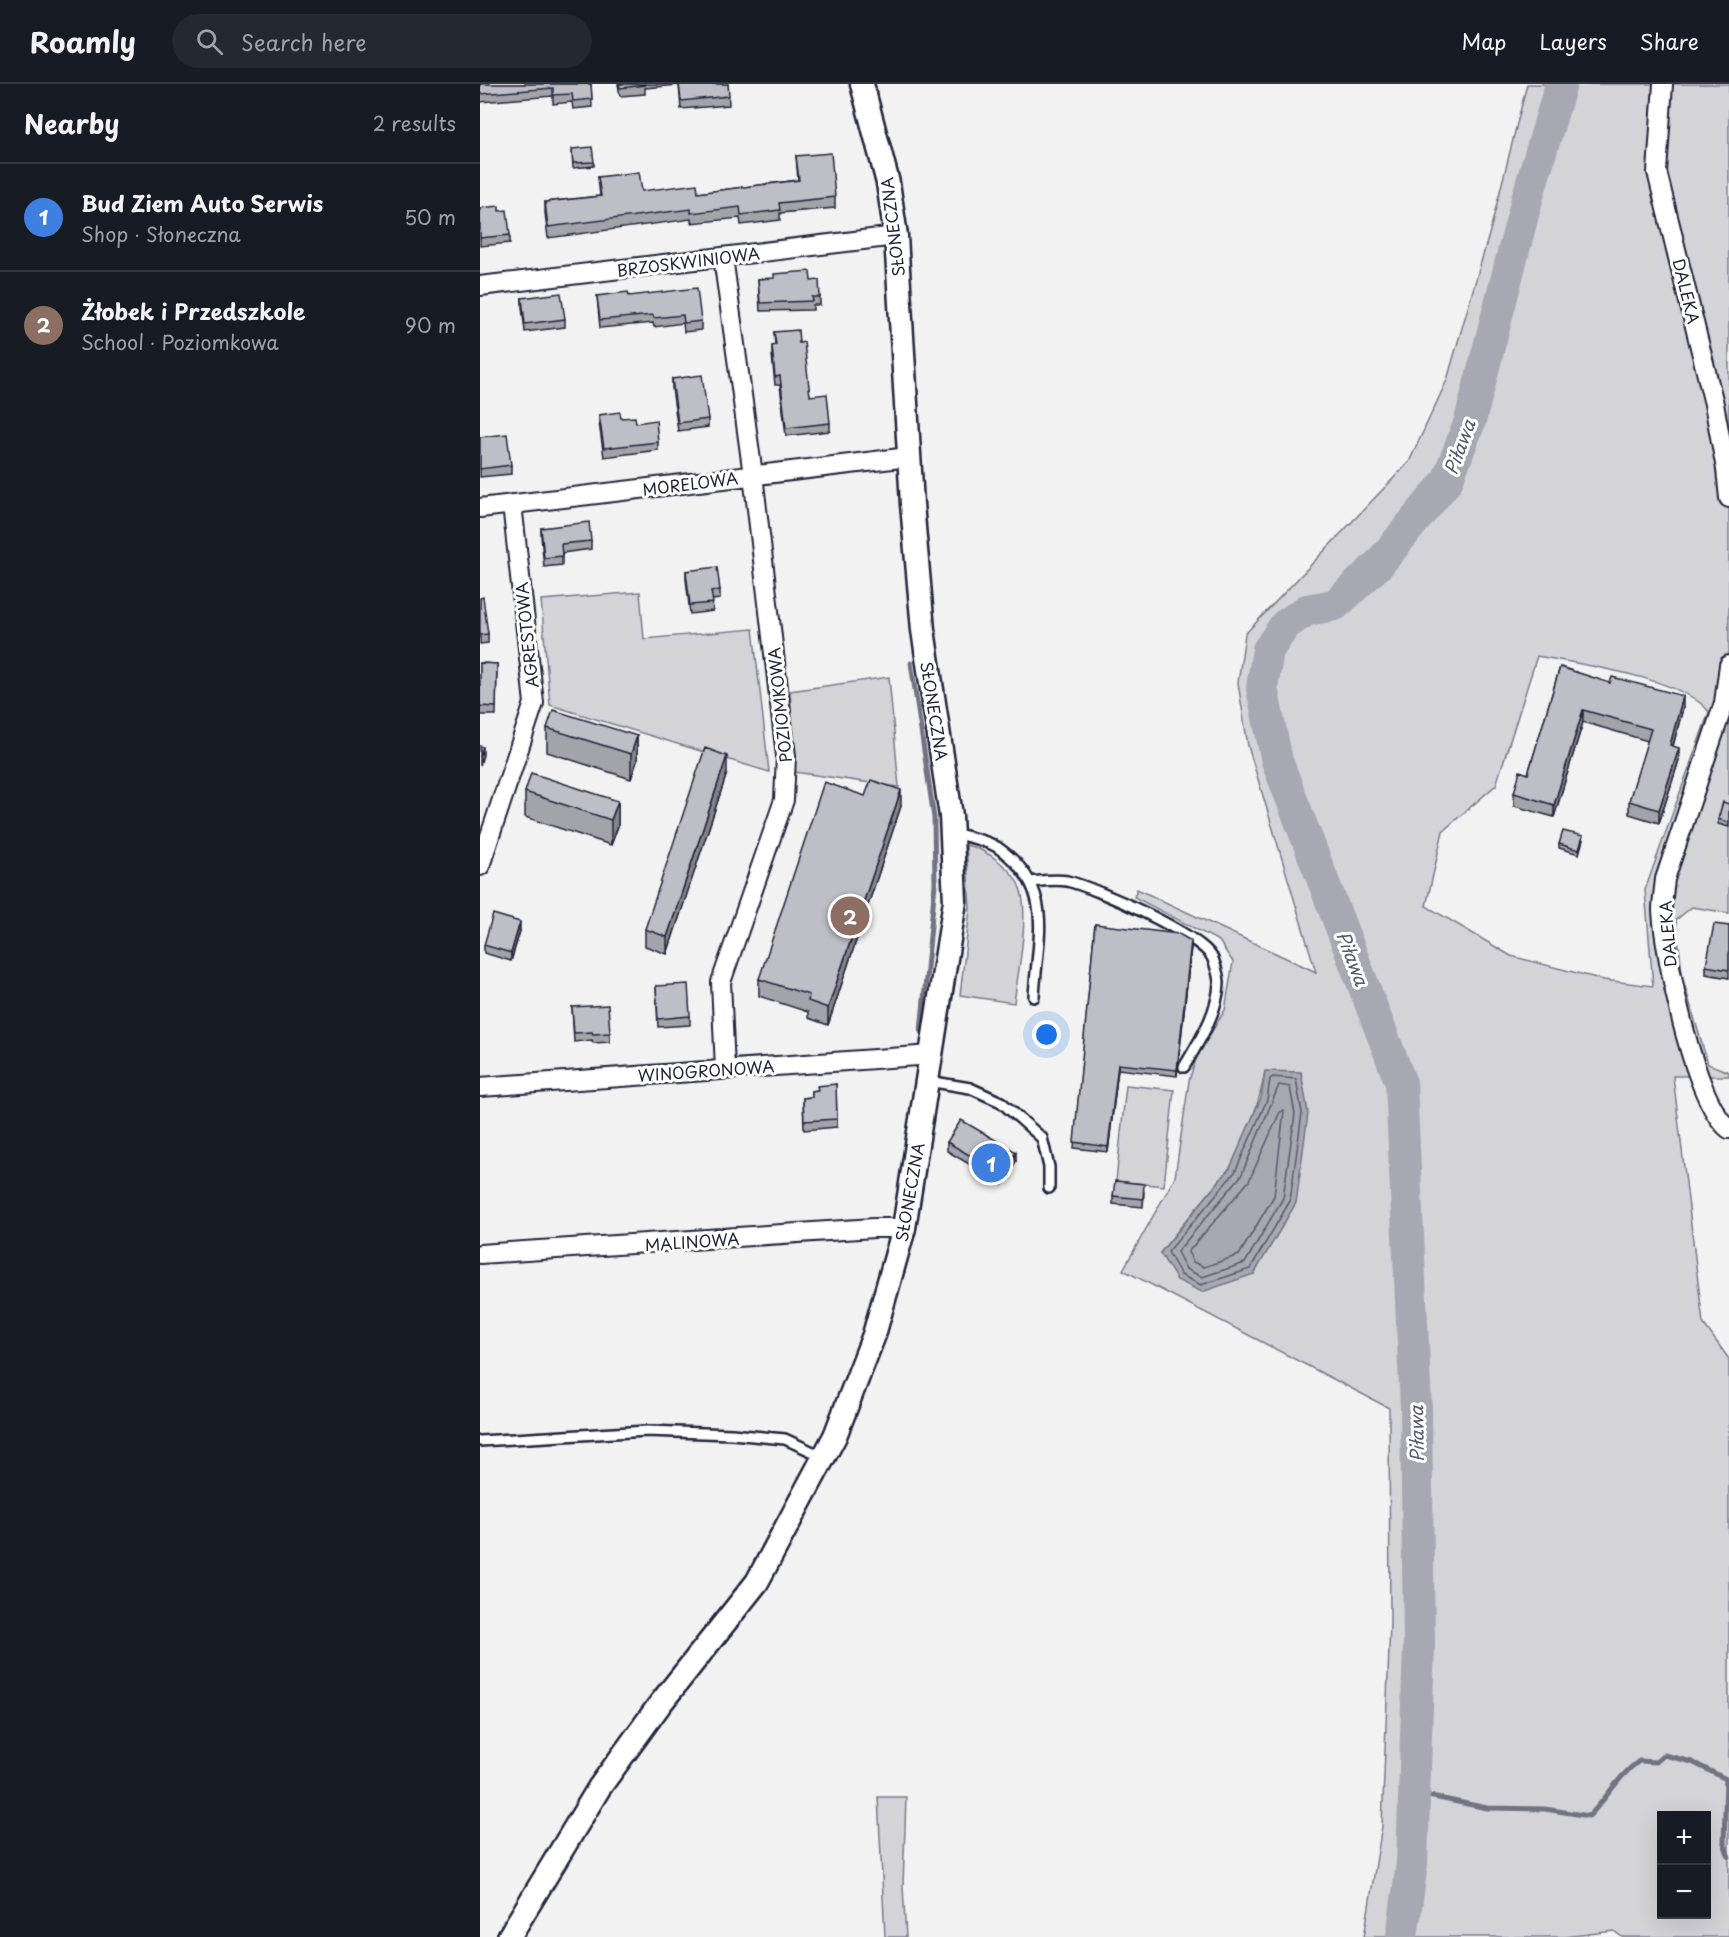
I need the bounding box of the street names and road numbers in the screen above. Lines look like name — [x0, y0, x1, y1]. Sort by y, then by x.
street label: SŁONECZNA — [874, 176, 910, 278]
street label: BRZOSKWINIOWA — [615, 240, 761, 282]
street label: DALEKA — [1667, 256, 1707, 326]
street label: MORELOWA — [641, 465, 739, 501]
street label: AGRESTOWA — [508, 581, 544, 689]
street label: POZIOMKOWA — [761, 646, 797, 764]
street label: SŁONECZNA — [915, 660, 955, 762]
street label: DALEKA — [1652, 900, 1682, 968]
street label: WINOGRONOWA — [637, 1053, 775, 1087]
street label: SŁONECZNA — [888, 1141, 930, 1243]
street label: MALINOWA — [644, 1226, 740, 1256]

